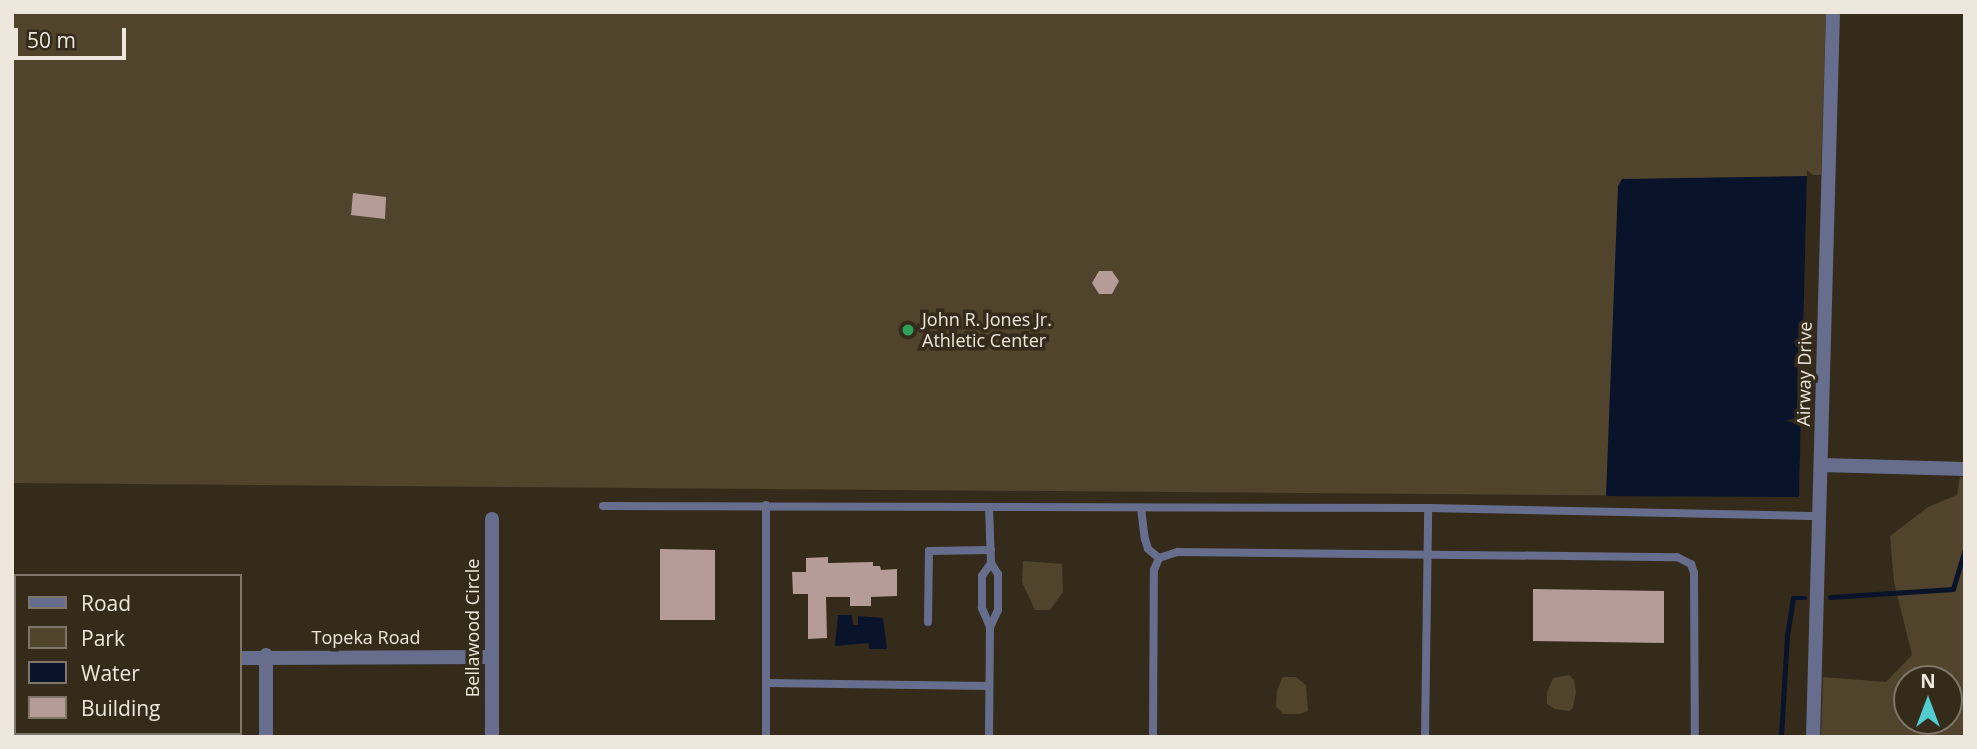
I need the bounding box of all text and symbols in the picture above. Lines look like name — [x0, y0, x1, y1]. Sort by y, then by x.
scale bar — [18, 14, 130, 58]
text: 50 m — [27, 26, 76, 54]
place label: John R. Jones Jr. Athletic Center — [922, 309, 1052, 352]
street label: Airway Drive — [1792, 321, 1816, 427]
marker: John R. Jones Jr. Athletic Center — [900, 322, 916, 338]
street label: Bellawood Circle — [461, 559, 483, 697]
legend — [14, 574, 242, 735]
text: Road — [81, 589, 131, 617]
text: Park — [81, 624, 125, 652]
street label: Topeka Road — [312, 626, 420, 648]
text: Water — [81, 659, 140, 687]
north arrow — [1893, 665, 1963, 735]
text: N — [1920, 668, 1936, 694]
text: Building — [81, 694, 160, 722]

